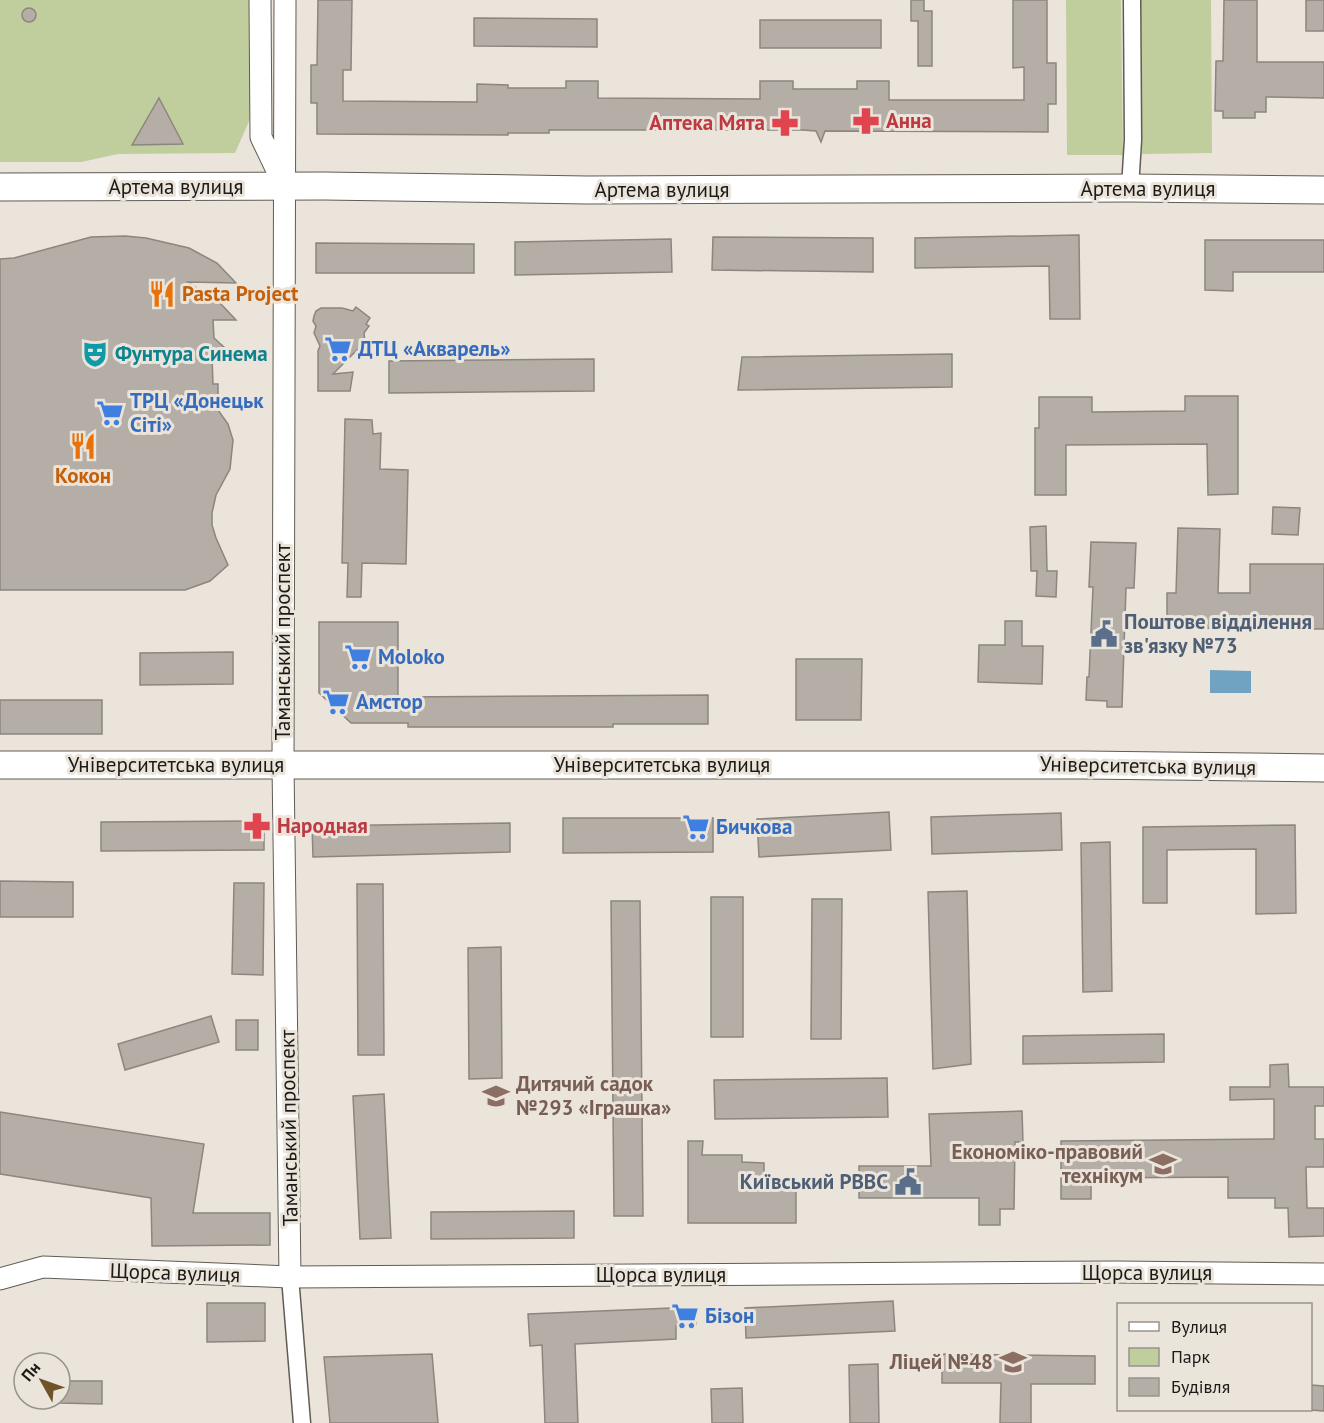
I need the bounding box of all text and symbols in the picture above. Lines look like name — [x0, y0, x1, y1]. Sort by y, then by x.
pharmacy icon: Анна — [851, 106, 881, 136]
place label: Анна — [886, 107, 932, 134]
pharmacy icon: Аптека Мята — [770, 108, 800, 138]
place label: Аптека Мята — [649, 109, 765, 136]
street label: Артема вулиця — [108, 173, 244, 200]
street label: Артема вулиця — [1080, 175, 1216, 202]
street label: Артема вулиця — [594, 176, 730, 203]
restaurant icon: Pasta Project — [147, 279, 177, 309]
place label: Pasta Project — [182, 280, 299, 307]
supermarket icon: ДТЦ «Акварель» — [323, 334, 353, 364]
place label: ДТЦ «Акварель» — [358, 335, 510, 362]
theatre icon: Фунтура Синема — [80, 339, 110, 369]
place label: Фунтура Синема — [115, 340, 268, 367]
place label: ТРЦ «Донецьк Сіті» — [130, 387, 264, 438]
supermarket icon: ТРЦ «Донецьк Сіті» — [95, 398, 125, 428]
restaurant icon: Кокон — [68, 431, 98, 461]
place label: Кокон — [55, 462, 111, 489]
street label: Таманський проспект — [269, 543, 296, 740]
place label: Поштове відділення зв'язку №73 — [1124, 608, 1312, 659]
public building icon: Поштове відділення зв'язку №73 — [1089, 619, 1119, 649]
supermarket icon: Moloko — [343, 642, 373, 672]
place label: Moloko — [378, 643, 445, 670]
supermarket icon: Амстор — [321, 687, 351, 717]
place label: Амстор — [356, 688, 423, 715]
street label: Університетська вулиця — [1040, 750, 1256, 781]
street label: Університетська вулиця — [68, 751, 284, 778]
street label: Університетська вулиця — [554, 751, 770, 778]
pharmacy icon: Народная — [242, 811, 272, 841]
place label: Народная — [277, 812, 368, 839]
supermarket icon: Бичкова — [681, 812, 711, 842]
place label: Бичкова — [716, 813, 792, 840]
street label: Таманський проспект — [273, 1029, 304, 1226]
place label: Дитячий садок №293 «Іграшка» — [516, 1070, 671, 1121]
school or university icon: Дитячий садок №293 «Іграшка» — [481, 1081, 511, 1111]
place label: Економіко-правовий технікум — [951, 1138, 1143, 1189]
school or university icon: Економіко-правовий технікум — [1148, 1149, 1178, 1179]
public building icon: Київський РВВС — [893, 1167, 923, 1197]
place label: Київський РВВС — [740, 1168, 888, 1195]
street label: Щорса вулиця — [109, 1257, 241, 1288]
street label: Щорса вулиця — [1082, 1259, 1212, 1286]
street label: Щорса вулиця — [596, 1261, 726, 1288]
supermarket icon: Бізон — [670, 1301, 700, 1331]
place label: Бізон — [705, 1302, 754, 1329]
legend — [1117, 1303, 1312, 1411]
text: Вулиця — [1171, 1315, 1227, 1338]
text: Парк — [1171, 1345, 1211, 1368]
school or university icon: Ліцей №48 — [998, 1347, 1028, 1377]
place label: Ліцей №48 — [889, 1348, 993, 1375]
north arrow — [12, 1351, 72, 1411]
text: Пн — [17, 1358, 44, 1385]
text: Будівля — [1171, 1375, 1230, 1398]

